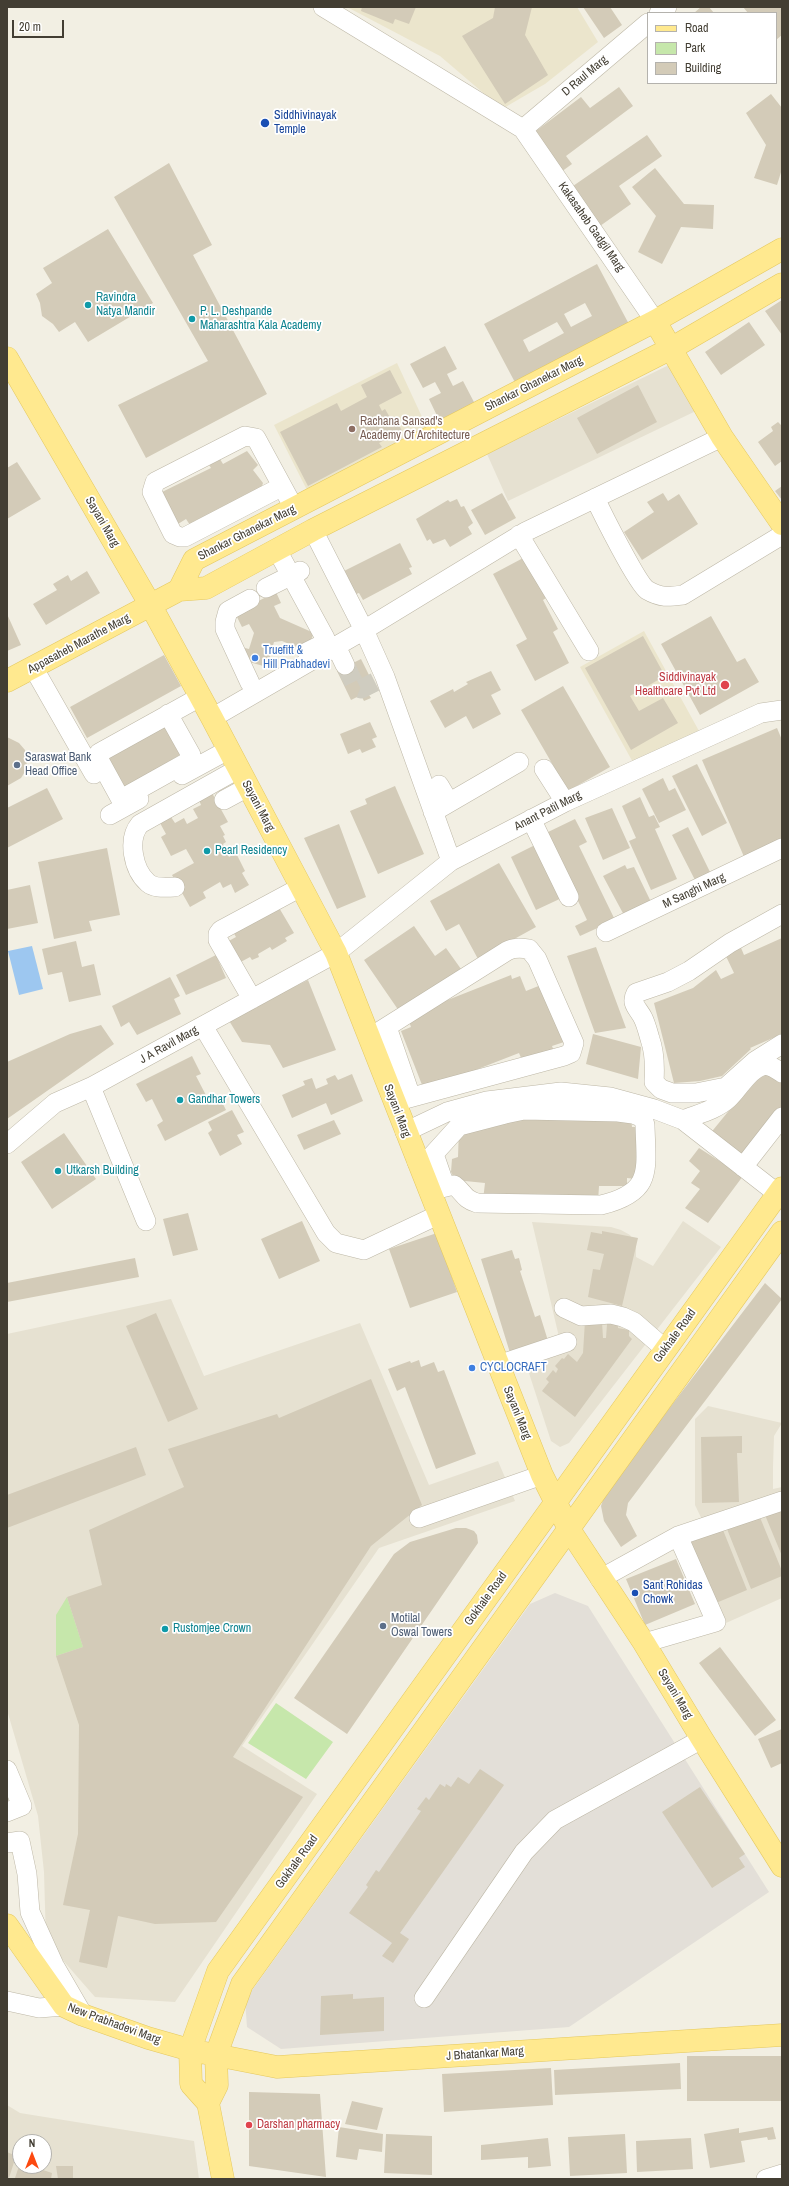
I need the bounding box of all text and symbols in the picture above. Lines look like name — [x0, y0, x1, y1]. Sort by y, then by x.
scale bar — [14, 12, 66, 38]
legend — [647, 12, 777, 84]
text: 20 m — [19, 19, 41, 35]
text: Road — [685, 20, 709, 36]
text: Park — [685, 40, 705, 56]
street label: D Raul Marg — [559, 53, 611, 99]
text: Building — [685, 60, 721, 76]
place label: Siddhivinayak Temple — [274, 109, 336, 137]
marker: Siddhivinayak Temple — [259, 117, 271, 129]
street label: Kakasaheb Gadgil Marg — [555, 179, 627, 275]
place label: Ravindra Natya Mandir — [96, 291, 155, 319]
marker: Ravindra Natya Mandir — [83, 300, 93, 310]
place label: P. L. Deshpande Maharashtra Kala Academy — [200, 305, 321, 333]
marker: P. L. Deshpande Maharashtra Kala Academy — [187, 314, 197, 324]
street label: Shankar Ghanekar Marg — [483, 353, 585, 415]
place label: Rachana Sansad's Academy Of Architecture — [360, 415, 470, 443]
marker: Rachana Sansad's Academy Of Architecture — [347, 424, 357, 434]
street label: Sayani Marg — [82, 494, 122, 550]
street label: Shankar Ghanekar Marg — [196, 502, 298, 564]
street label: Appasaheb Marathe Marg — [25, 611, 133, 677]
place label: Truefitt & Hill Prabhadevi — [263, 644, 330, 672]
marker: Truefitt & Hill Prabhadevi — [250, 653, 260, 663]
place label: Siddivinayak Healthcare Pvt Ltd — [635, 671, 716, 699]
marker: Siddivinayak Healthcare Pvt Ltd — [719, 679, 731, 691]
place label: Saraswat Bank Head Office — [25, 751, 91, 779]
marker: Saraswat Bank Head Office — [12, 760, 22, 770]
street label: Sayani Marg — [239, 778, 277, 834]
street label: Anant Patil Marg — [512, 788, 584, 834]
place label: Pearl Residency — [215, 844, 287, 858]
marker: Pearl Residency — [202, 846, 212, 856]
street label: M Sanghi Marg — [660, 870, 728, 912]
street label: J A Ravil Marg — [137, 1023, 201, 1067]
street label: Sayani Marg — [380, 1082, 414, 1140]
place label: Gandhar Towers — [188, 1093, 260, 1107]
marker: Gandhar Towers — [175, 1095, 185, 1105]
place label: Utkarsh Building — [66, 1164, 139, 1178]
marker: Utkarsh Building — [53, 1166, 63, 1176]
street label: Gokhale Road — [651, 1306, 699, 1366]
place label: CYCLOCRAFT — [480, 1361, 547, 1375]
marker: CYCLOCRAFT — [467, 1363, 477, 1373]
street label: Sayani Marg — [500, 1384, 534, 1442]
street label: Gokhale Road — [462, 1569, 510, 1629]
place label: Sant Rohidas Chowk — [643, 1579, 703, 1607]
marker: Sant Rohidas Chowk — [630, 1588, 640, 1598]
place label: Motilal Oswal Towers — [391, 1612, 452, 1640]
marker: Motilal Oswal Towers — [378, 1621, 388, 1631]
place label: Rustomjee Crown — [173, 1622, 251, 1636]
marker: Rustomjee Crown — [160, 1624, 170, 1634]
street label: Sayani Marg — [654, 1666, 696, 1722]
street label: Gokhale Road — [273, 1832, 321, 1892]
street label: New Prabhadevi Marg — [66, 2000, 162, 2048]
street label: J Bhatankar Marg — [446, 2044, 524, 2064]
place label: Darshan pharmacy — [257, 2118, 340, 2132]
marker: Darshan pharmacy — [244, 2120, 254, 2130]
north arrow — [12, 2134, 52, 2174]
text: N — [29, 2136, 35, 2150]

